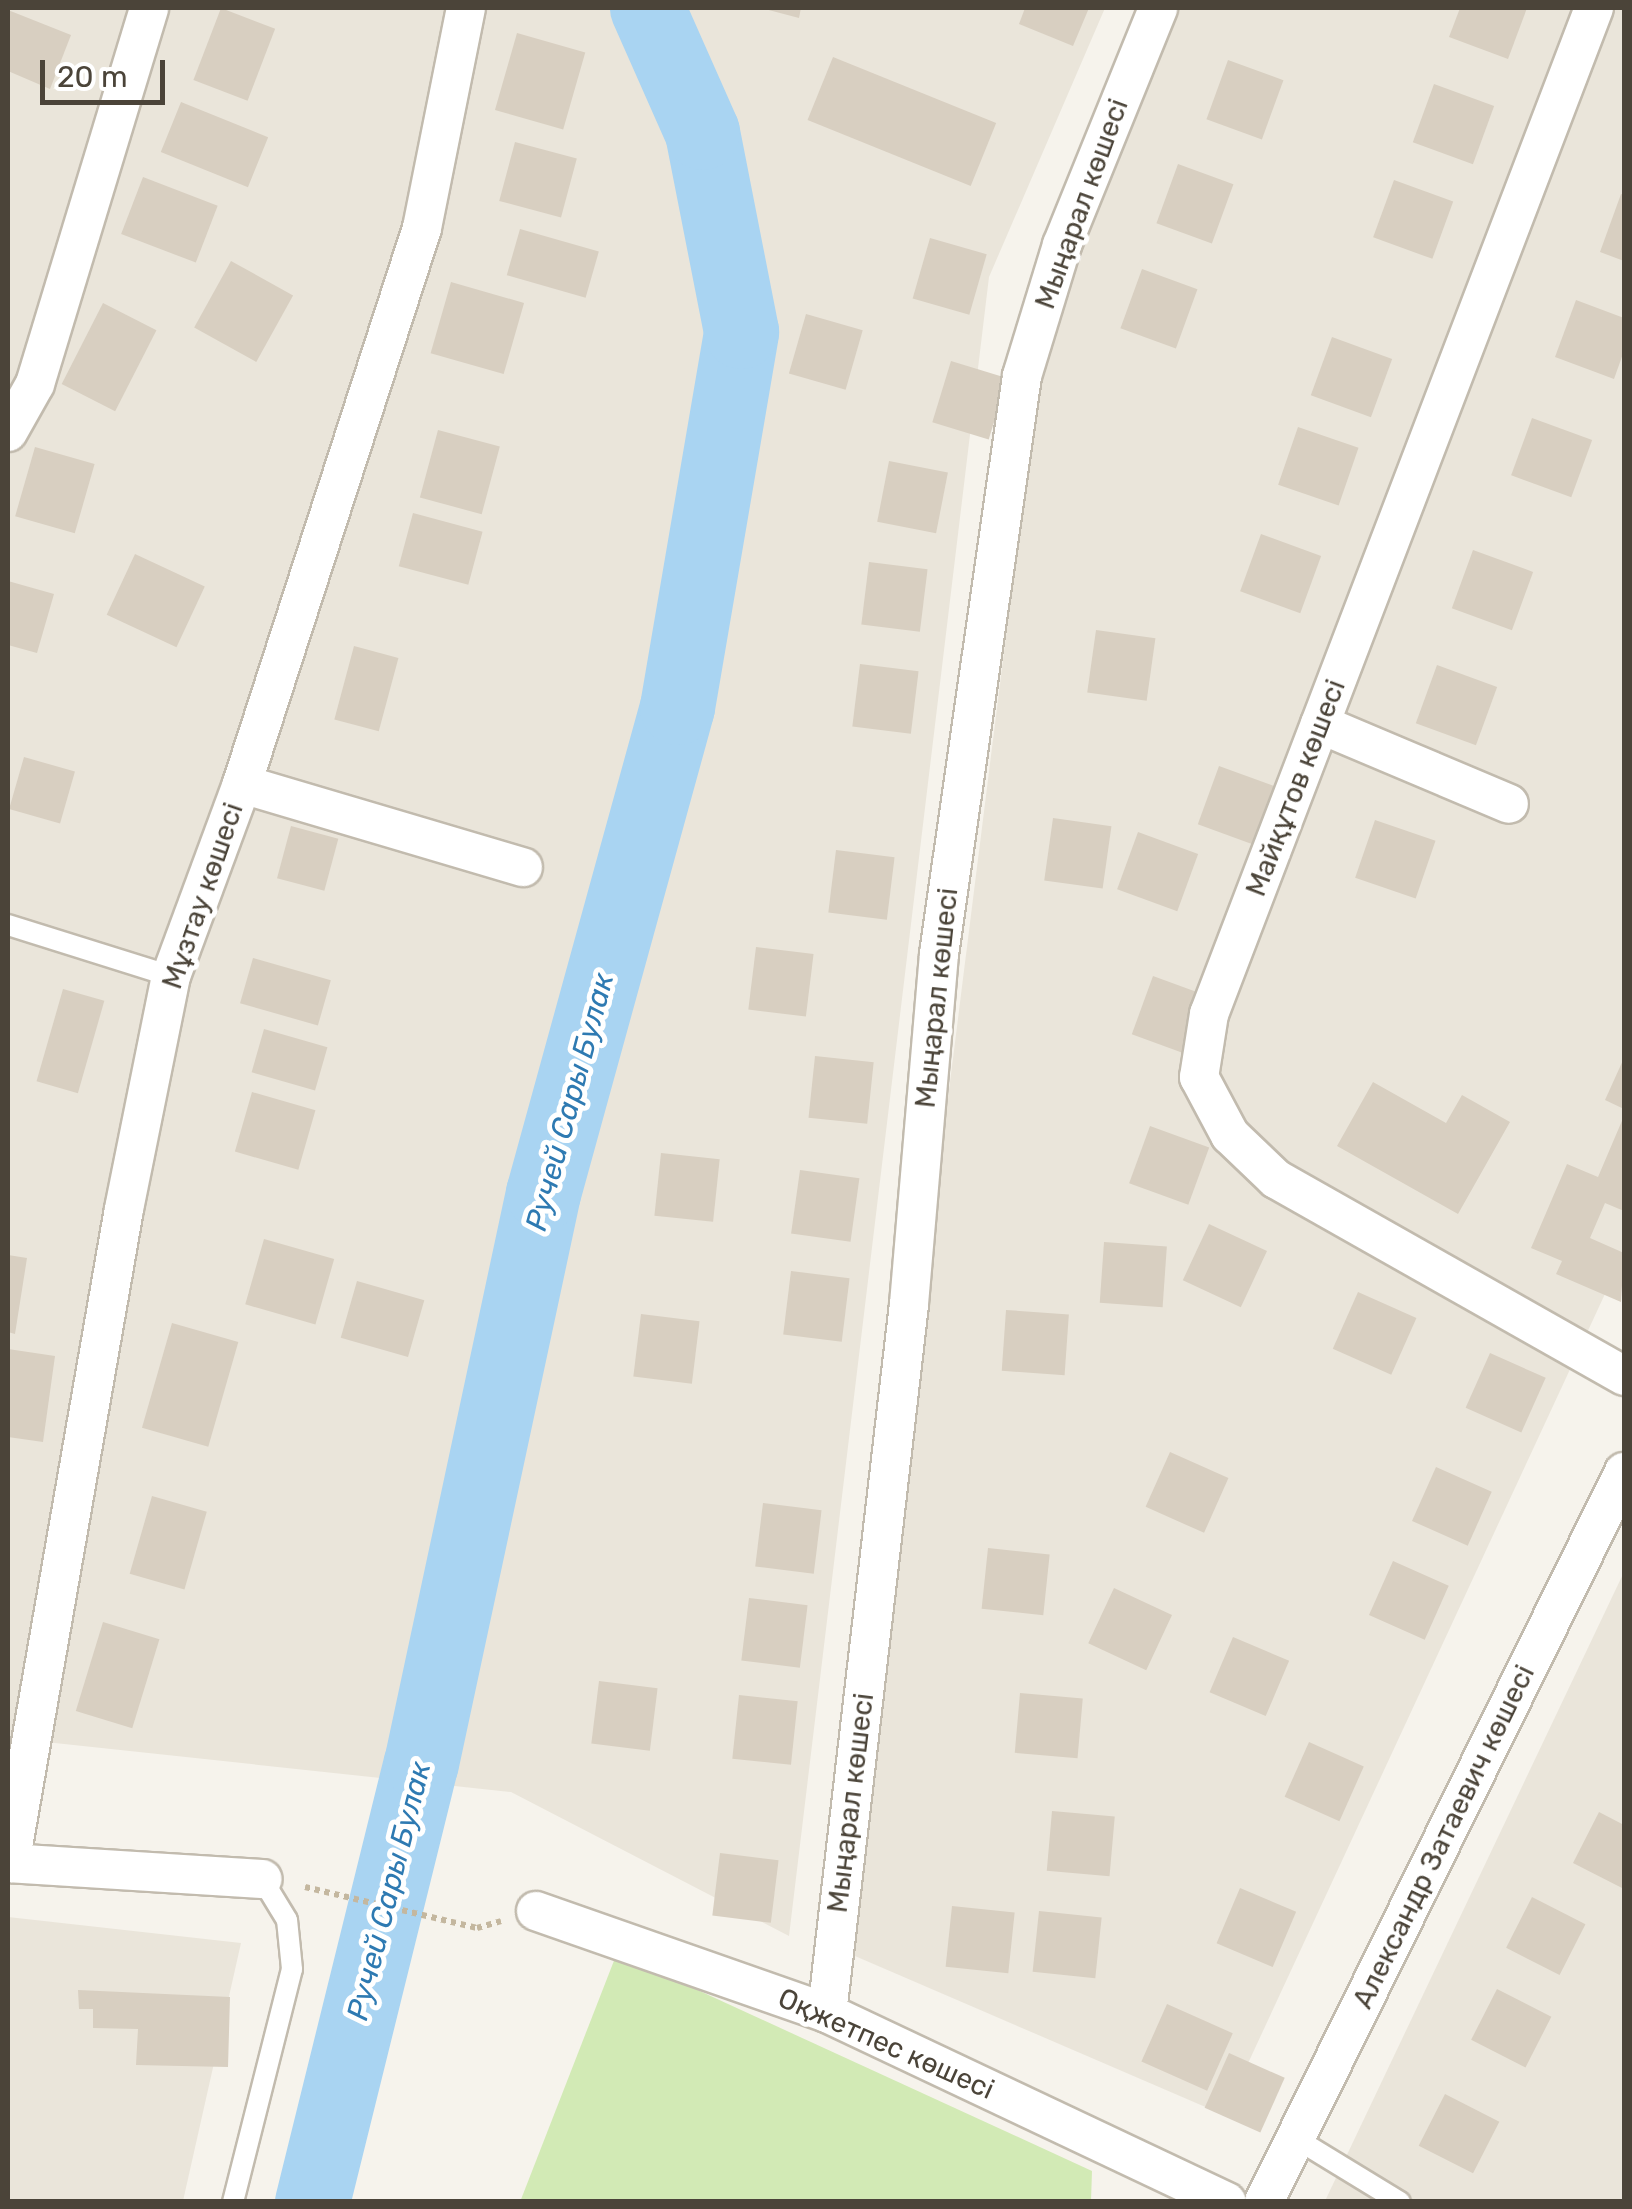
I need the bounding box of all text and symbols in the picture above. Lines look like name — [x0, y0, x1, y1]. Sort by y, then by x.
scale bar — [45, 40, 170, 102]
text: 20 m — [57, 59, 128, 95]
street label: Мыңарал көшесі — [1028, 94, 1136, 314]
street label: Майқұтов көшесі — [1239, 675, 1353, 901]
street label: Мұзтау көшесі — [155, 799, 251, 993]
street label: Мыңарал көшесі — [909, 886, 965, 1110]
water label: Ручей Сары Булак — [518, 969, 622, 1235]
street label: Александр Затаевич көшесі — [1346, 1660, 1542, 2014]
street label: Мыңарал көшесі — [821, 1691, 881, 1915]
water label: Ручей Сары Булак — [339, 1758, 439, 2024]
street label: Оқжетпес көшесі — [773, 1981, 999, 2107]

